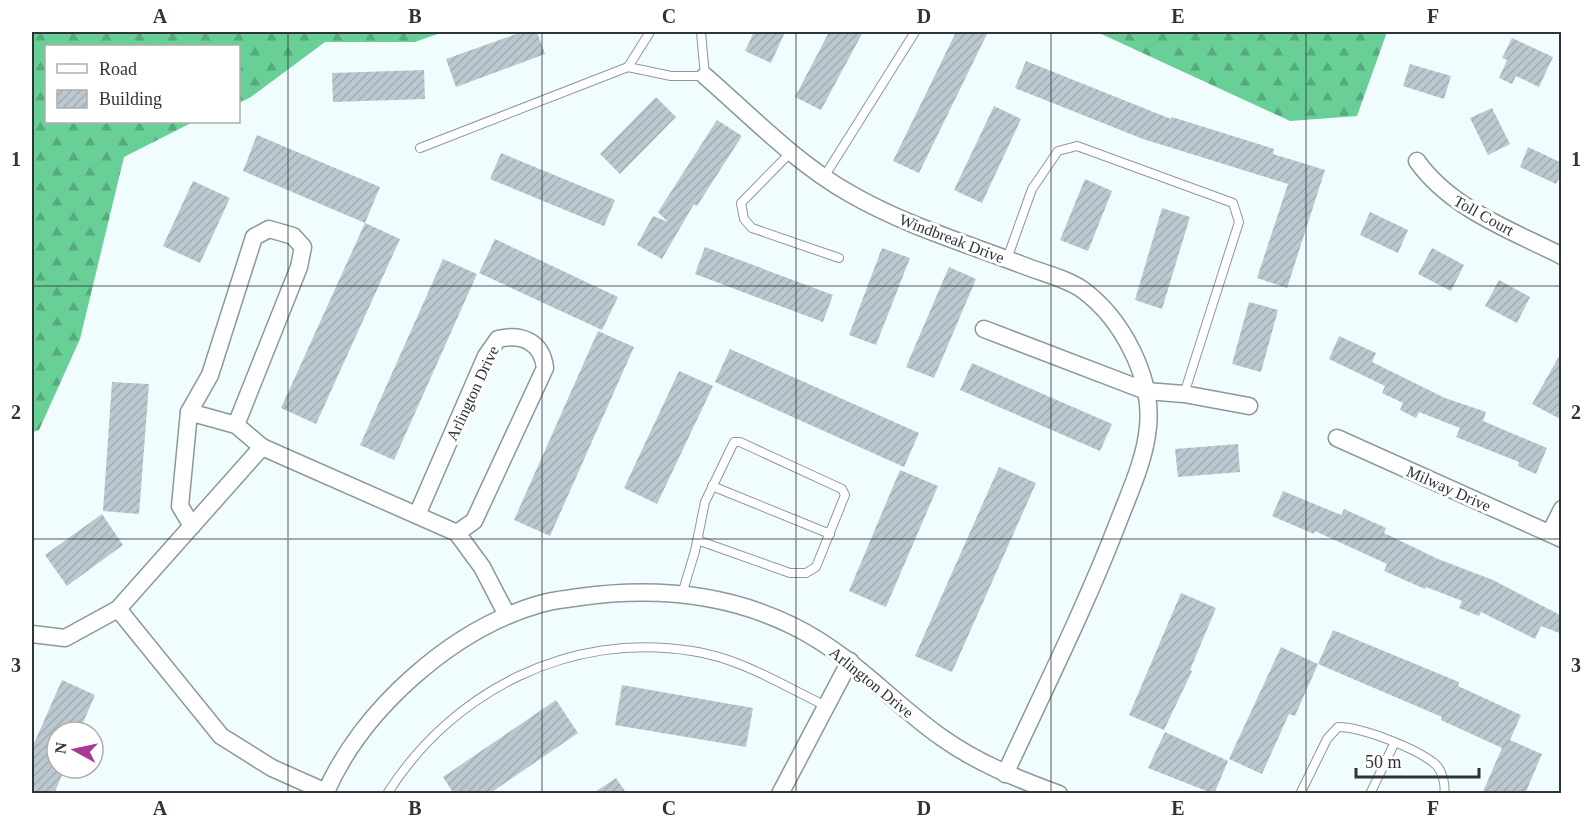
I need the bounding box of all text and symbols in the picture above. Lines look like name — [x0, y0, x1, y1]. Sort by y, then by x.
text: A — [153, 5, 168, 27]
text: B — [408, 5, 422, 27]
text: C — [662, 5, 676, 27]
text: D — [917, 5, 931, 27]
text: E — [1171, 5, 1185, 27]
text: F — [1427, 5, 1439, 27]
legend — [45, 45, 240, 123]
text: Road — [99, 59, 137, 79]
text: Building — [99, 89, 162, 109]
text: 1 — [11, 148, 21, 170]
text: 1 — [1571, 148, 1581, 170]
street label: Toll Court — [1451, 192, 1517, 239]
street label: Windbreak Drive — [897, 211, 1007, 266]
street label: Arlington Drive — [443, 343, 503, 444]
text: 2 — [11, 401, 21, 423]
text: 2 — [1571, 401, 1581, 423]
street label: Milway Drive — [1404, 462, 1493, 515]
street label: Arlington Drive — [826, 643, 917, 722]
text: 3 — [11, 654, 21, 676]
text: 3 — [1571, 654, 1581, 676]
north arrow — [45, 720, 105, 780]
text: N — [51, 741, 70, 755]
scale bar — [1356, 741, 1479, 779]
text: 50 m — [1365, 752, 1402, 772]
text: A — [153, 797, 168, 819]
text: B — [408, 797, 422, 819]
text: C — [662, 797, 676, 819]
text: D — [917, 797, 931, 819]
text: E — [1171, 797, 1185, 819]
text: F — [1427, 797, 1439, 819]

